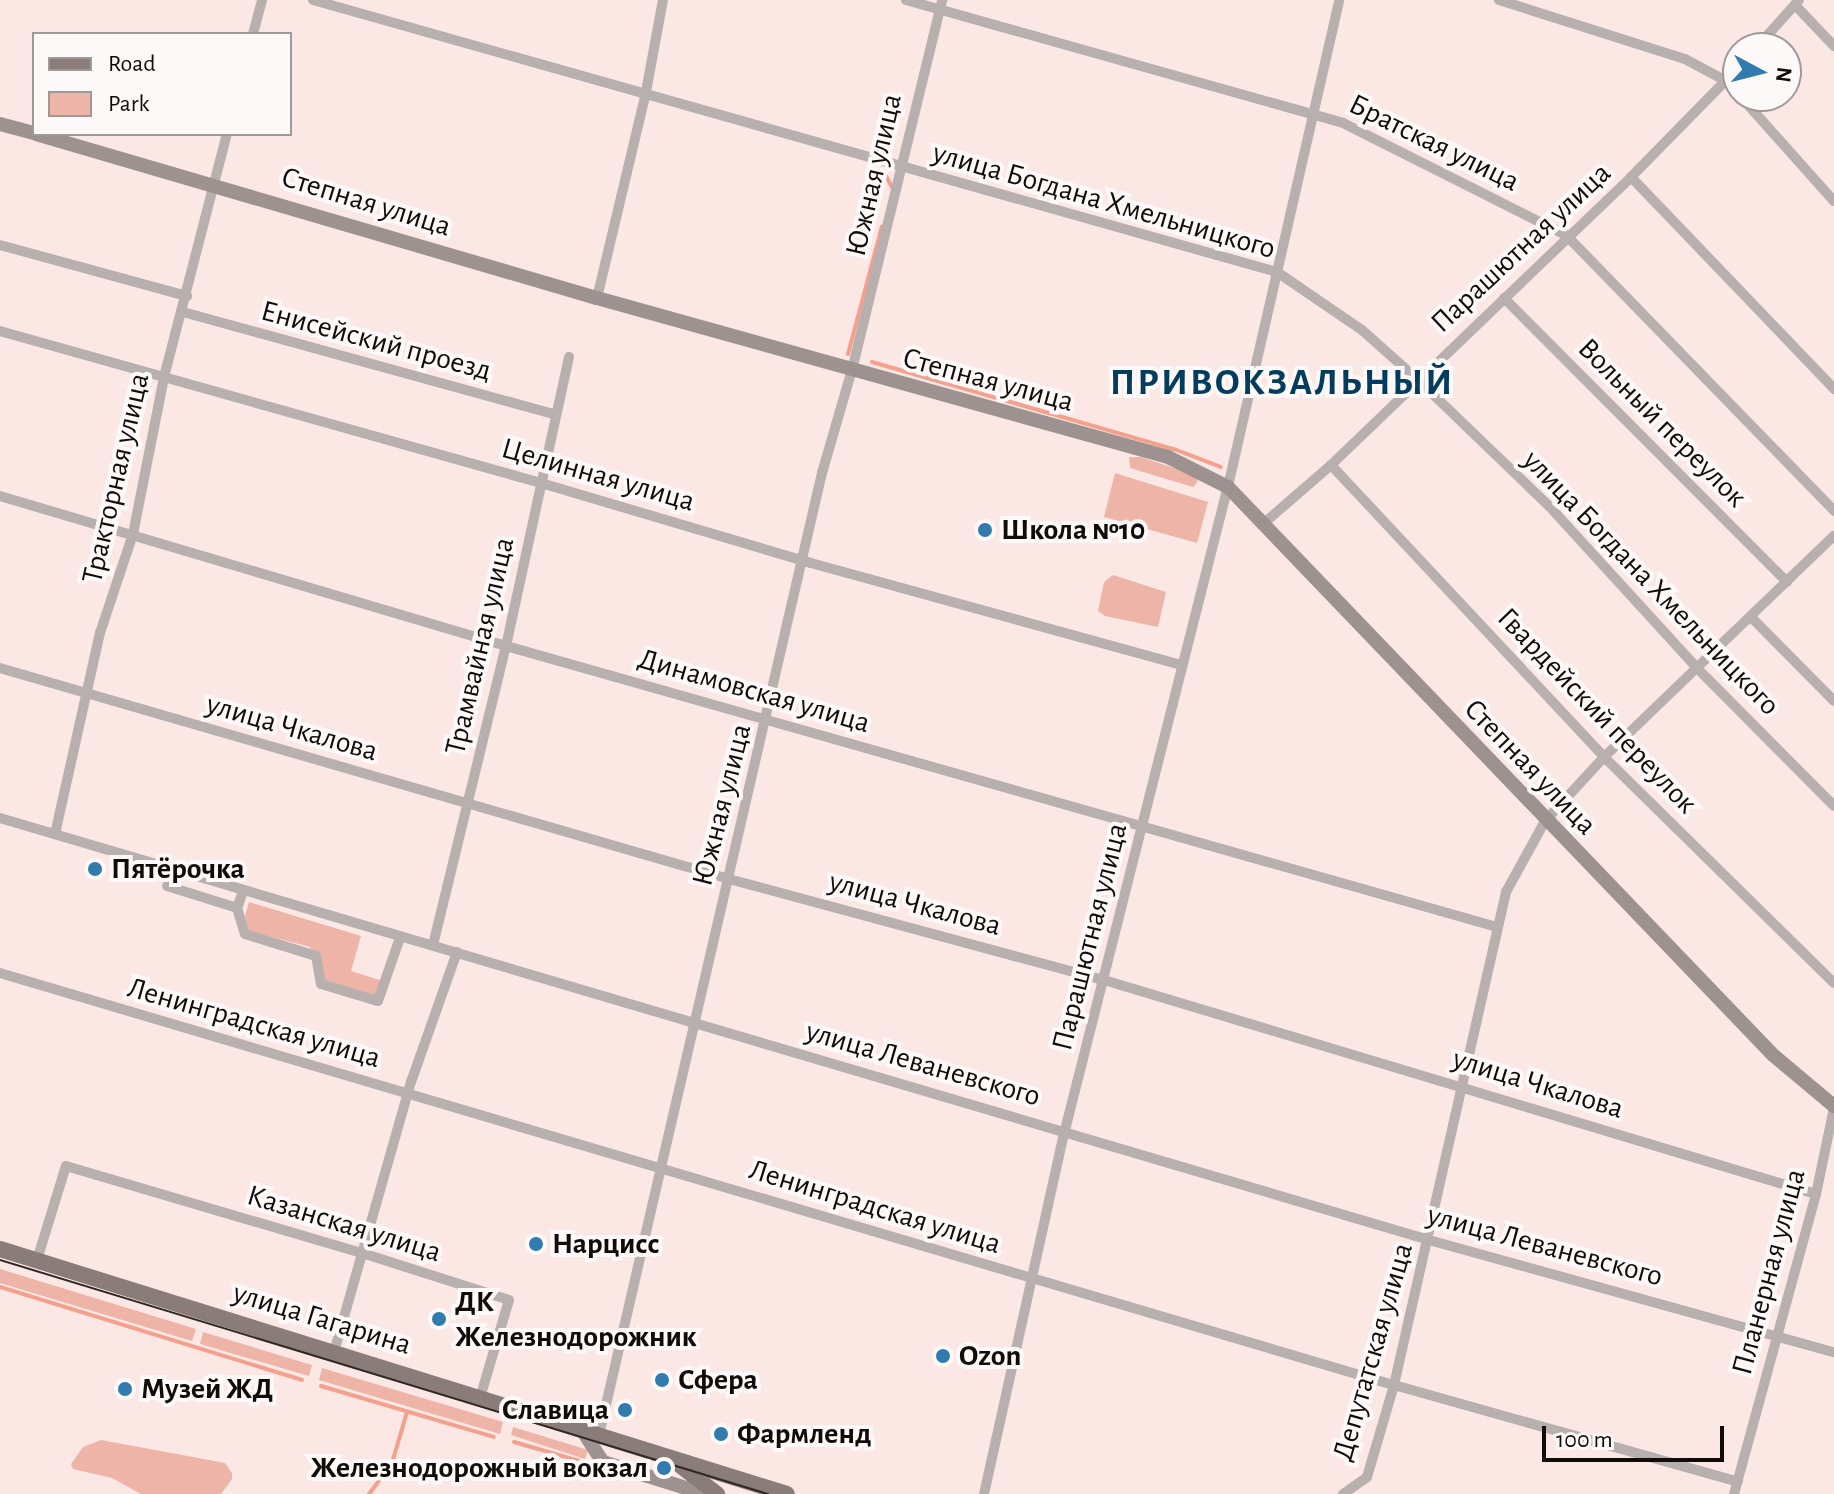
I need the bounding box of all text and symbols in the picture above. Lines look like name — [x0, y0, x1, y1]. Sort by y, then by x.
legend — [32, 32, 292, 136]
north arrow — [1722, 32, 1802, 112]
text: Road — [108, 52, 156, 76]
text: N — [1772, 66, 1796, 84]
street label: Братская улица — [1343, 86, 1525, 200]
street label: Южная улица — [838, 90, 910, 260]
text: Park — [108, 92, 149, 116]
street label: улица Богдана Хмельницкого — [929, 135, 1279, 267]
street label: Парашютная улица — [1423, 155, 1619, 341]
street label: Степная улица — [277, 159, 455, 245]
street label: Енисейский проезд — [257, 293, 495, 389]
street label: Вольный переулок — [1570, 331, 1754, 515]
street label: Степная улица — [898, 340, 1078, 420]
district label: ПРИВОКЗАЛЬНЫЙ — [1110, 361, 1454, 407]
street label: Тракторная улица — [74, 370, 158, 586]
street label: Целинная улица — [497, 430, 699, 520]
street label: улица Богдана Хмельницкого — [1515, 443, 1787, 723]
place label: Школа №10 — [1001, 512, 1145, 548]
marker: Школа №10 — [976, 521, 994, 539]
street label: Трамвайная улица — [438, 534, 522, 758]
street label: Гвардейский переулок — [1489, 601, 1705, 821]
street label: Динамовская улица — [634, 641, 874, 741]
street label: улица Чкалова — [202, 686, 382, 770]
street label: Степная улица — [1456, 691, 1604, 843]
street label: Южная улица — [685, 720, 759, 890]
street label: Парашютная улица — [1044, 820, 1136, 1054]
place label: Пятёрочка — [111, 851, 245, 887]
marker: Пятёрочка — [86, 860, 104, 878]
street label: улица Чкалова — [825, 864, 1005, 944]
street label: Ленинградская улица — [123, 970, 385, 1076]
street label: улица Леваневского — [802, 1013, 1044, 1115]
street label: улица Чкалова — [1448, 1041, 1628, 1127]
street label: Ленинградская улица — [745, 1152, 1005, 1262]
street label: Планерная улица — [1724, 1165, 1814, 1379]
street label: Казанская улица — [243, 1177, 445, 1271]
street label: улица Леваневского — [1423, 1197, 1667, 1295]
place label: Нарцисс — [552, 1226, 660, 1262]
marker: Нарцисс — [527, 1235, 545, 1253]
street label: Депутатская улица — [1325, 1239, 1421, 1465]
street label: улица Гагарина — [229, 1275, 415, 1363]
place label: ДК Железнодорожник — [455, 1284, 697, 1354]
marker: ДК Железнодорожник — [430, 1310, 448, 1328]
place label: Ozon — [959, 1338, 1021, 1374]
marker: Ozon — [934, 1347, 952, 1365]
place label: Сфера — [678, 1362, 758, 1398]
place label: Музей ЖД — [141, 1371, 273, 1407]
marker: Сфера — [653, 1371, 671, 1389]
marker: Музей ЖД — [116, 1380, 134, 1398]
place label: Славица — [502, 1392, 609, 1428]
marker: Славица — [616, 1401, 634, 1419]
scale bar — [1546, 1410, 1728, 1460]
place label: Фармленд — [737, 1416, 871, 1452]
marker: Фармленд — [712, 1425, 730, 1443]
text: 100 m — [1556, 1428, 1613, 1452]
place label: Железнодорожный вокзал — [310, 1450, 648, 1486]
marker: Железнодорожный вокзал — [655, 1459, 673, 1477]

